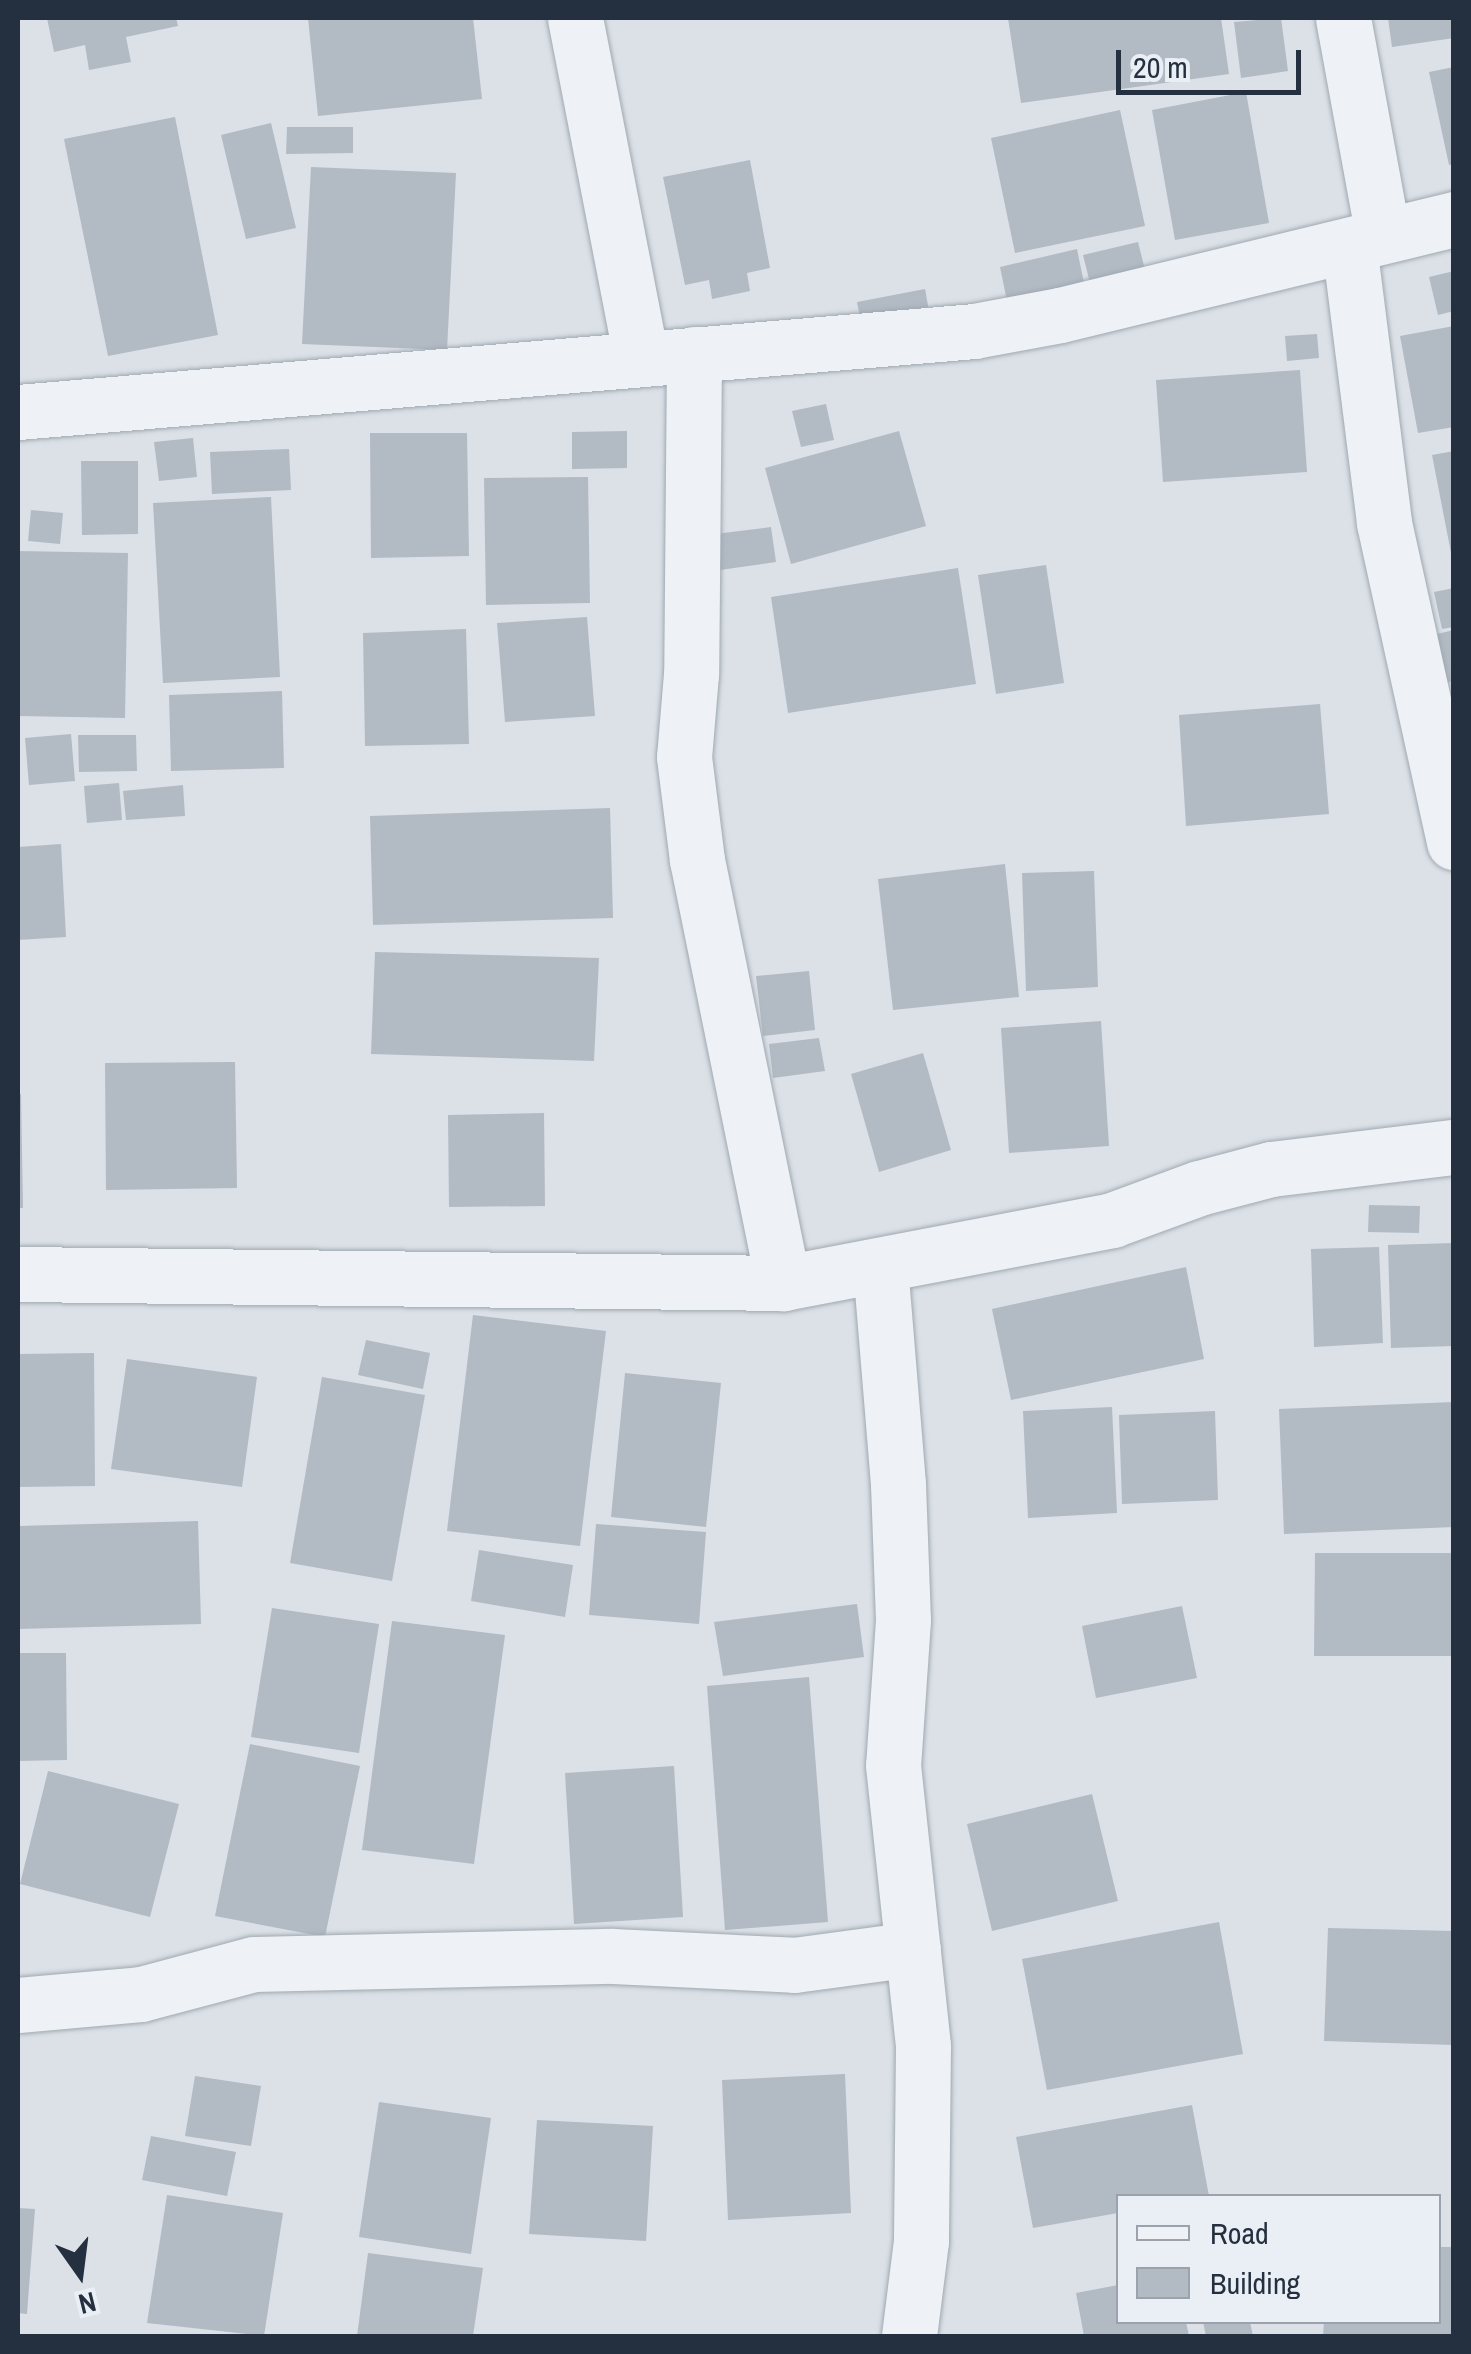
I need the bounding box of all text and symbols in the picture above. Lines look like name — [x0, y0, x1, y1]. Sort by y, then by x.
scale bar — [1121, 30, 1306, 92]
text: 20 m — [1133, 47, 1188, 87]
legend — [1116, 2194, 1441, 2324]
text: Road — [1210, 2213, 1269, 2253]
north arrow — [30, 2224, 130, 2324]
text: Building — [1210, 2263, 1300, 2303]
text: N — [75, 2283, 100, 2324]

